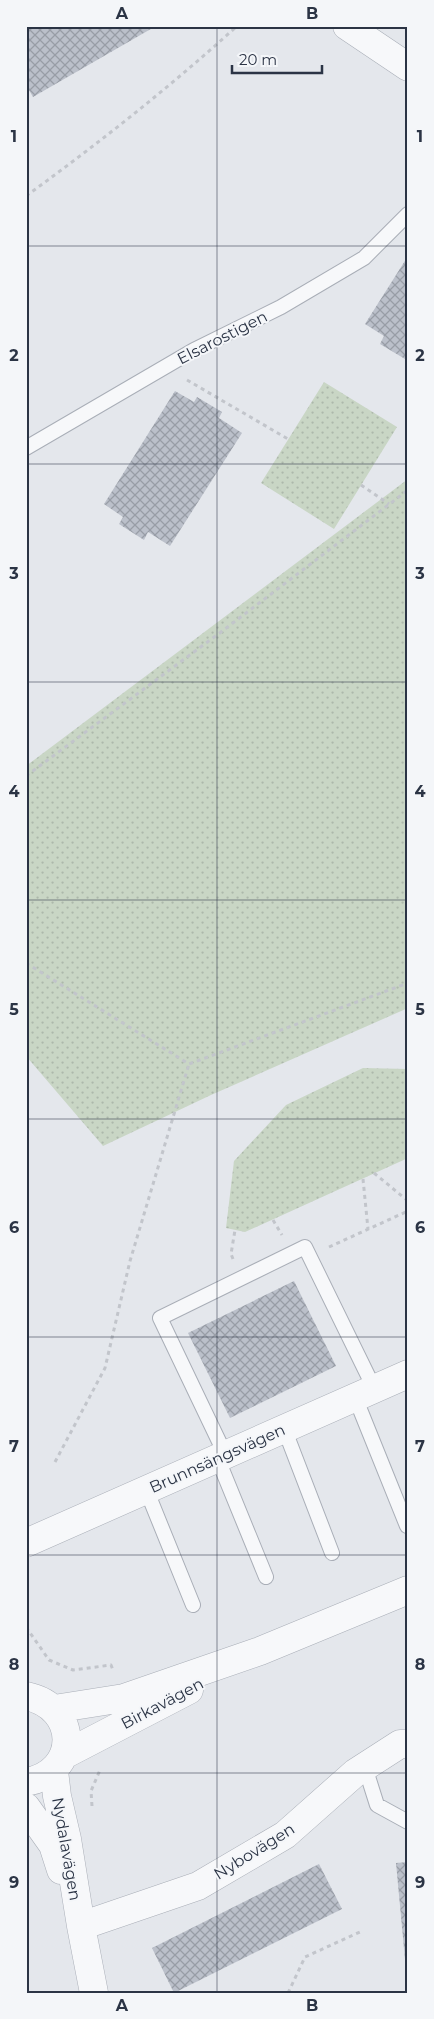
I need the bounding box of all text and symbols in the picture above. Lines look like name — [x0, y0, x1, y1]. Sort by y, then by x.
text: A — [115, 4, 129, 23]
text: B — [306, 4, 318, 23]
scale bar — [232, 42, 322, 74]
text: 20 m — [239, 50, 277, 69]
text: 1 — [11, 127, 17, 146]
text: 1 — [417, 127, 423, 146]
street label: Elsarostigen — [174, 307, 270, 368]
text: 2 — [9, 346, 19, 365]
text: 2 — [415, 346, 425, 365]
text: 3 — [8, 564, 19, 583]
text: 3 — [414, 564, 425, 583]
text: 4 — [8, 782, 20, 801]
text: 4 — [414, 782, 426, 801]
text: 5 — [9, 1000, 19, 1019]
text: 5 — [415, 1000, 425, 1019]
text: 6 — [9, 1218, 19, 1237]
text: 6 — [415, 1218, 425, 1237]
street label: Brunnsängsvägen — [146, 1420, 288, 1497]
text: 7 — [9, 1437, 19, 1456]
text: 7 — [415, 1437, 425, 1456]
text: 8 — [9, 1655, 19, 1674]
text: 8 — [415, 1655, 425, 1674]
street label: Birkavägen — [118, 1674, 207, 1733]
street label: Nydalavägen — [48, 1796, 85, 1902]
street label: Nybovägen — [210, 1819, 298, 1884]
text: 9 — [9, 1873, 19, 1892]
text: 9 — [415, 1873, 425, 1892]
text: A — [115, 1996, 129, 2015]
text: B — [306, 1996, 318, 2015]

